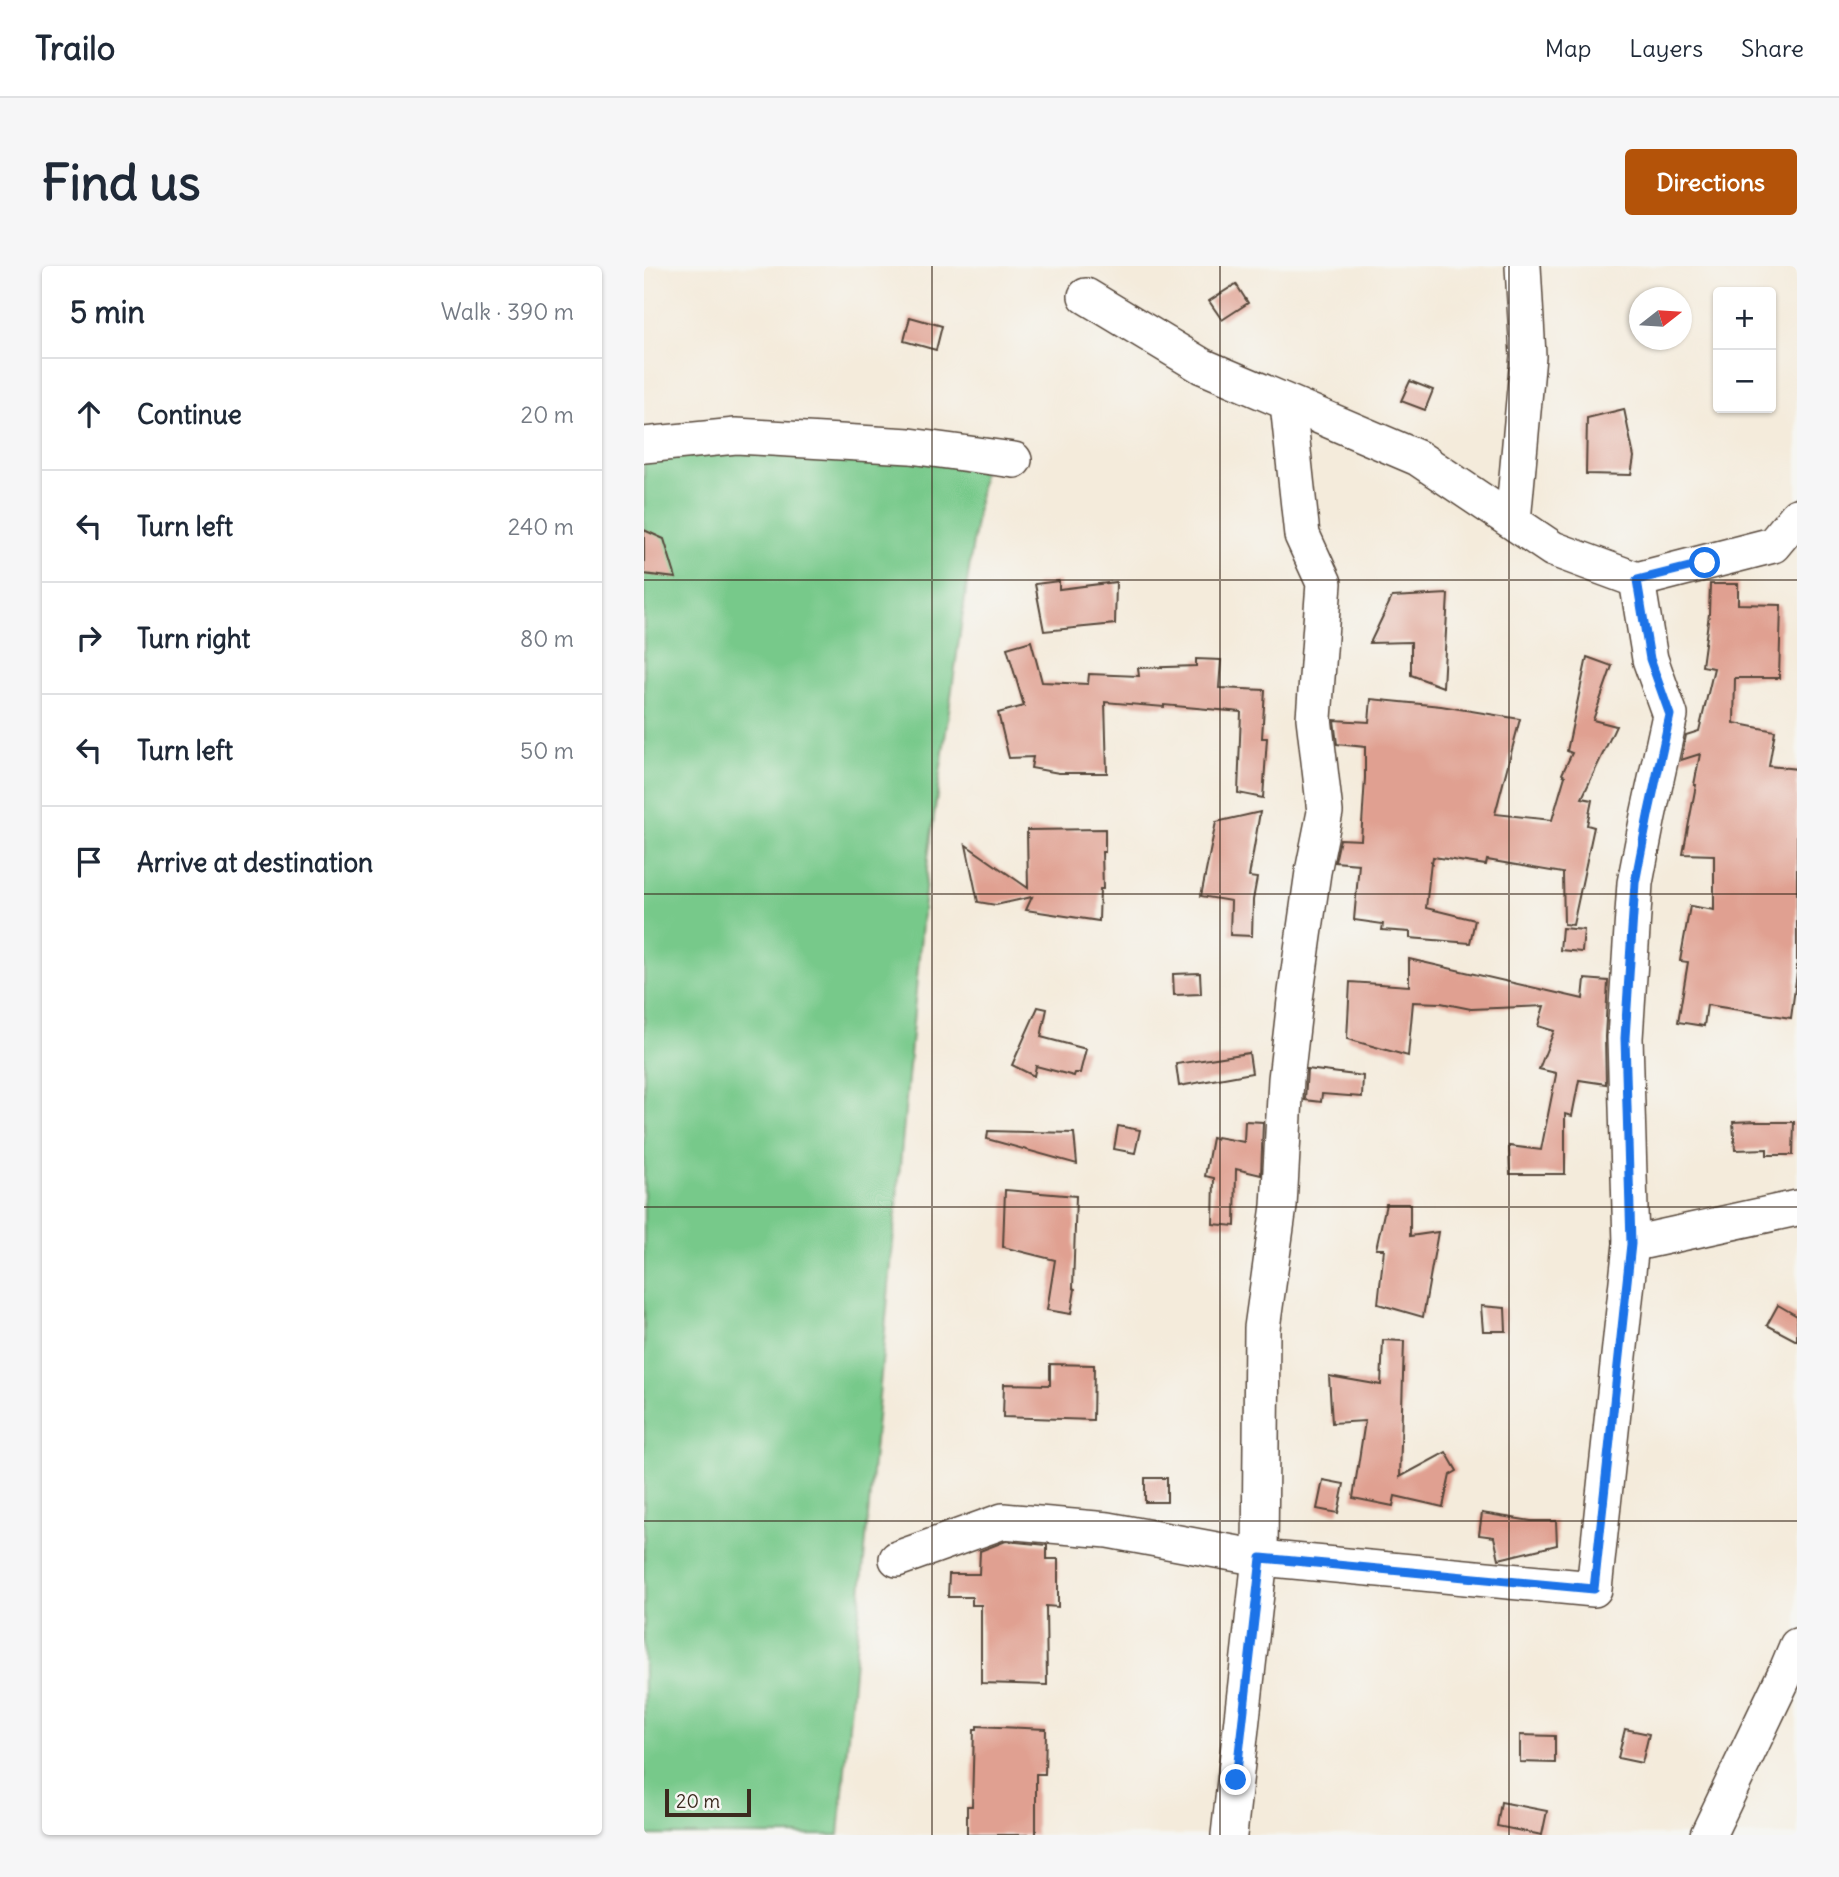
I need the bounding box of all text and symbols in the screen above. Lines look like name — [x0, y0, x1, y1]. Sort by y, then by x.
text: Trailo — [35, 27, 115, 69]
text: Map — [1545, 33, 1591, 63]
text: Layers — [1629, 33, 1703, 63]
text: Share — [1741, 33, 1804, 63]
button: Directions — [1625, 149, 1797, 215]
text: Find us — [42, 152, 200, 213]
north arrow — [1629, 287, 1692, 350]
map controls — [1713, 287, 1776, 413]
button: + — [1713, 287, 1776, 350]
text: 5 min — [70, 293, 145, 331]
text: Walk · 390 m — [441, 297, 574, 326]
button: − — [1713, 350, 1776, 413]
icon: ahead — [70, 395, 108, 433]
text: Continue — [137, 398, 242, 431]
text: 20 m — [521, 400, 574, 429]
icon: left — [70, 507, 108, 545]
text: Turn left — [137, 510, 233, 543]
text: 240 m — [508, 512, 574, 541]
route start — [1689, 547, 1720, 578]
icon: right — [70, 619, 108, 657]
text: Turn right — [137, 622, 250, 655]
text: 80 m — [520, 624, 574, 653]
icon: left — [70, 731, 108, 769]
text: Turn left — [137, 734, 233, 767]
text: 50 m — [520, 736, 574, 765]
icon: arrive — [70, 843, 108, 881]
text: Arrive at destination — [137, 846, 373, 879]
route end — [1220, 1764, 1251, 1795]
scale bar — [665, 1786, 751, 1818]
text: 20 m — [676, 1789, 720, 1813]

